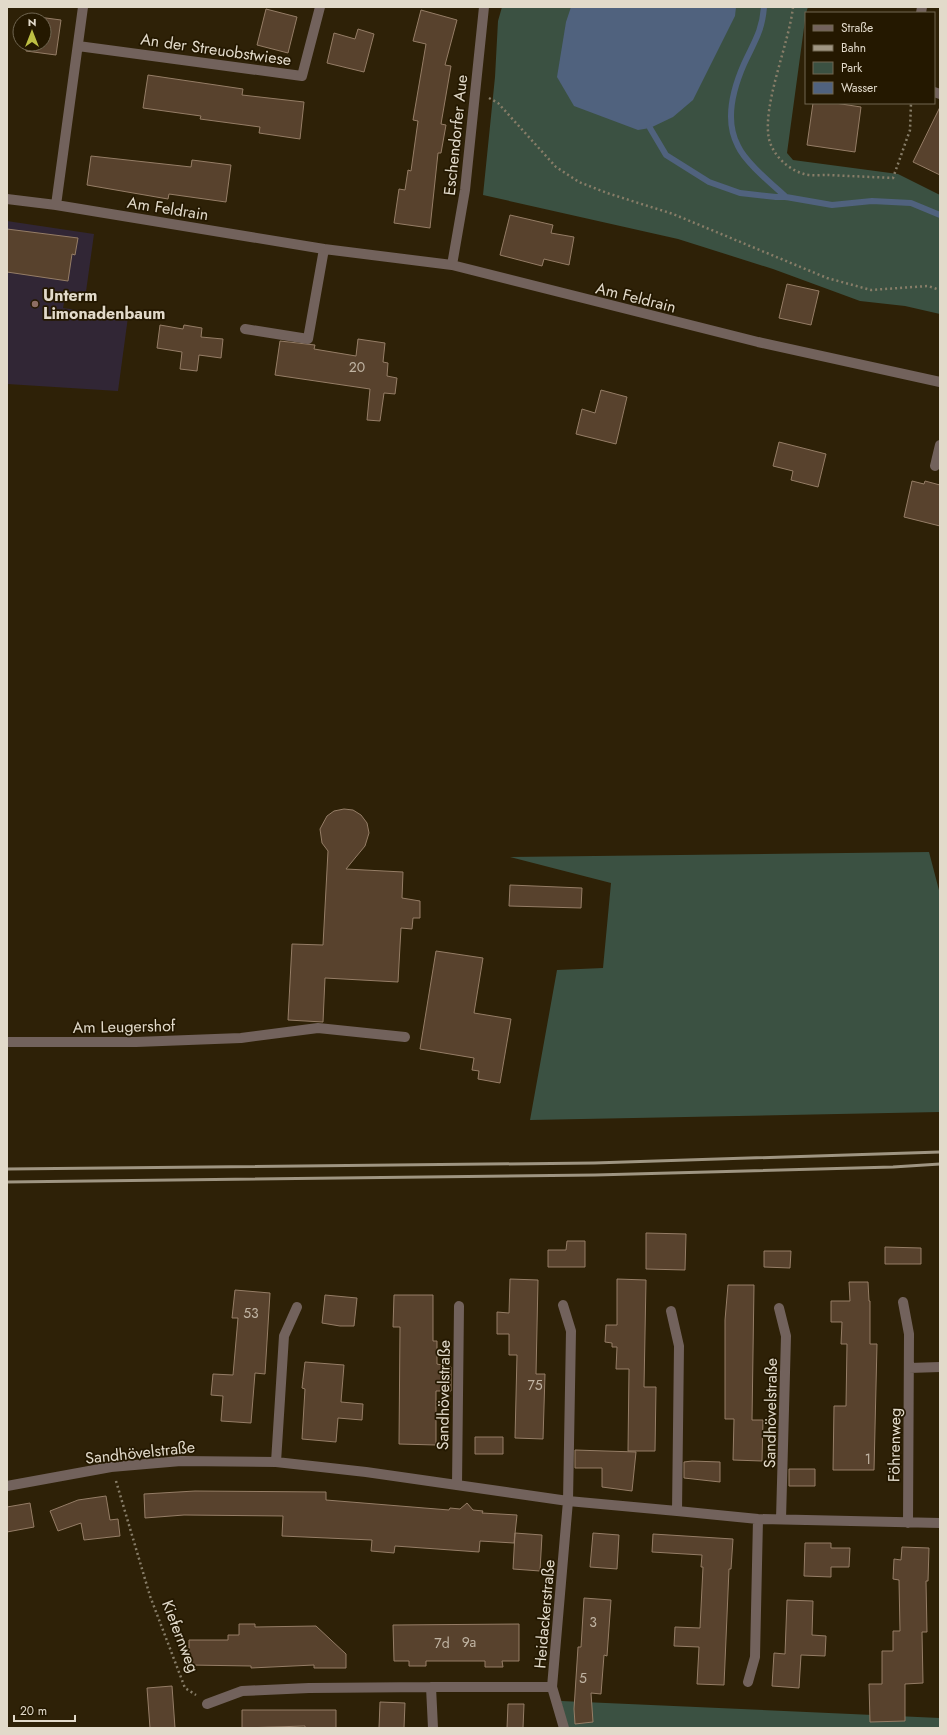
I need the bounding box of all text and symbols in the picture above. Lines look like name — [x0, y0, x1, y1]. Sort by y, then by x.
north arrow — [12, 12, 52, 52]
legend — [805, 12, 935, 104]
text: N — [28, 14, 36, 30]
text: Straße — [841, 19, 873, 37]
street label: An der Streuobstwiese — [139, 28, 293, 71]
text: Bahn — [841, 39, 866, 57]
text: Park — [841, 59, 863, 77]
street label: Eschendorfer Aue — [438, 74, 473, 197]
text: Wasser — [841, 79, 878, 97]
street label: Am Feldrain — [126, 191, 210, 226]
street label: Am Feldrain — [593, 276, 679, 319]
place label: Unterm Limonadenbaum — [43, 284, 165, 325]
marker: Unterm Limonadenbaum — [30, 299, 40, 309]
house number: 20 — [349, 357, 365, 377]
street label: Am Leugershof — [72, 1014, 176, 1039]
house number: 53 — [243, 1303, 259, 1323]
street label: Sandhövelstraße — [431, 1340, 456, 1450]
street label: Sandhövelstraße — [758, 1358, 783, 1468]
house number: 75 — [527, 1375, 543, 1395]
street label: Föhrenweg — [882, 1408, 907, 1482]
street label: Sandhövelstraße — [84, 1435, 196, 1470]
house number: 1 — [865, 1449, 871, 1469]
street label: Heidackerstraße — [528, 1558, 561, 1670]
street label: Kiefernweg — [156, 1597, 205, 1676]
house number: 3 — [589, 1612, 597, 1632]
house number: 9a — [462, 1632, 476, 1652]
house number: 7d — [434, 1633, 450, 1653]
house number: 5 — [579, 1668, 587, 1688]
scale bar — [14, 1697, 75, 1723]
text: 20 m — [20, 1702, 47, 1720]

